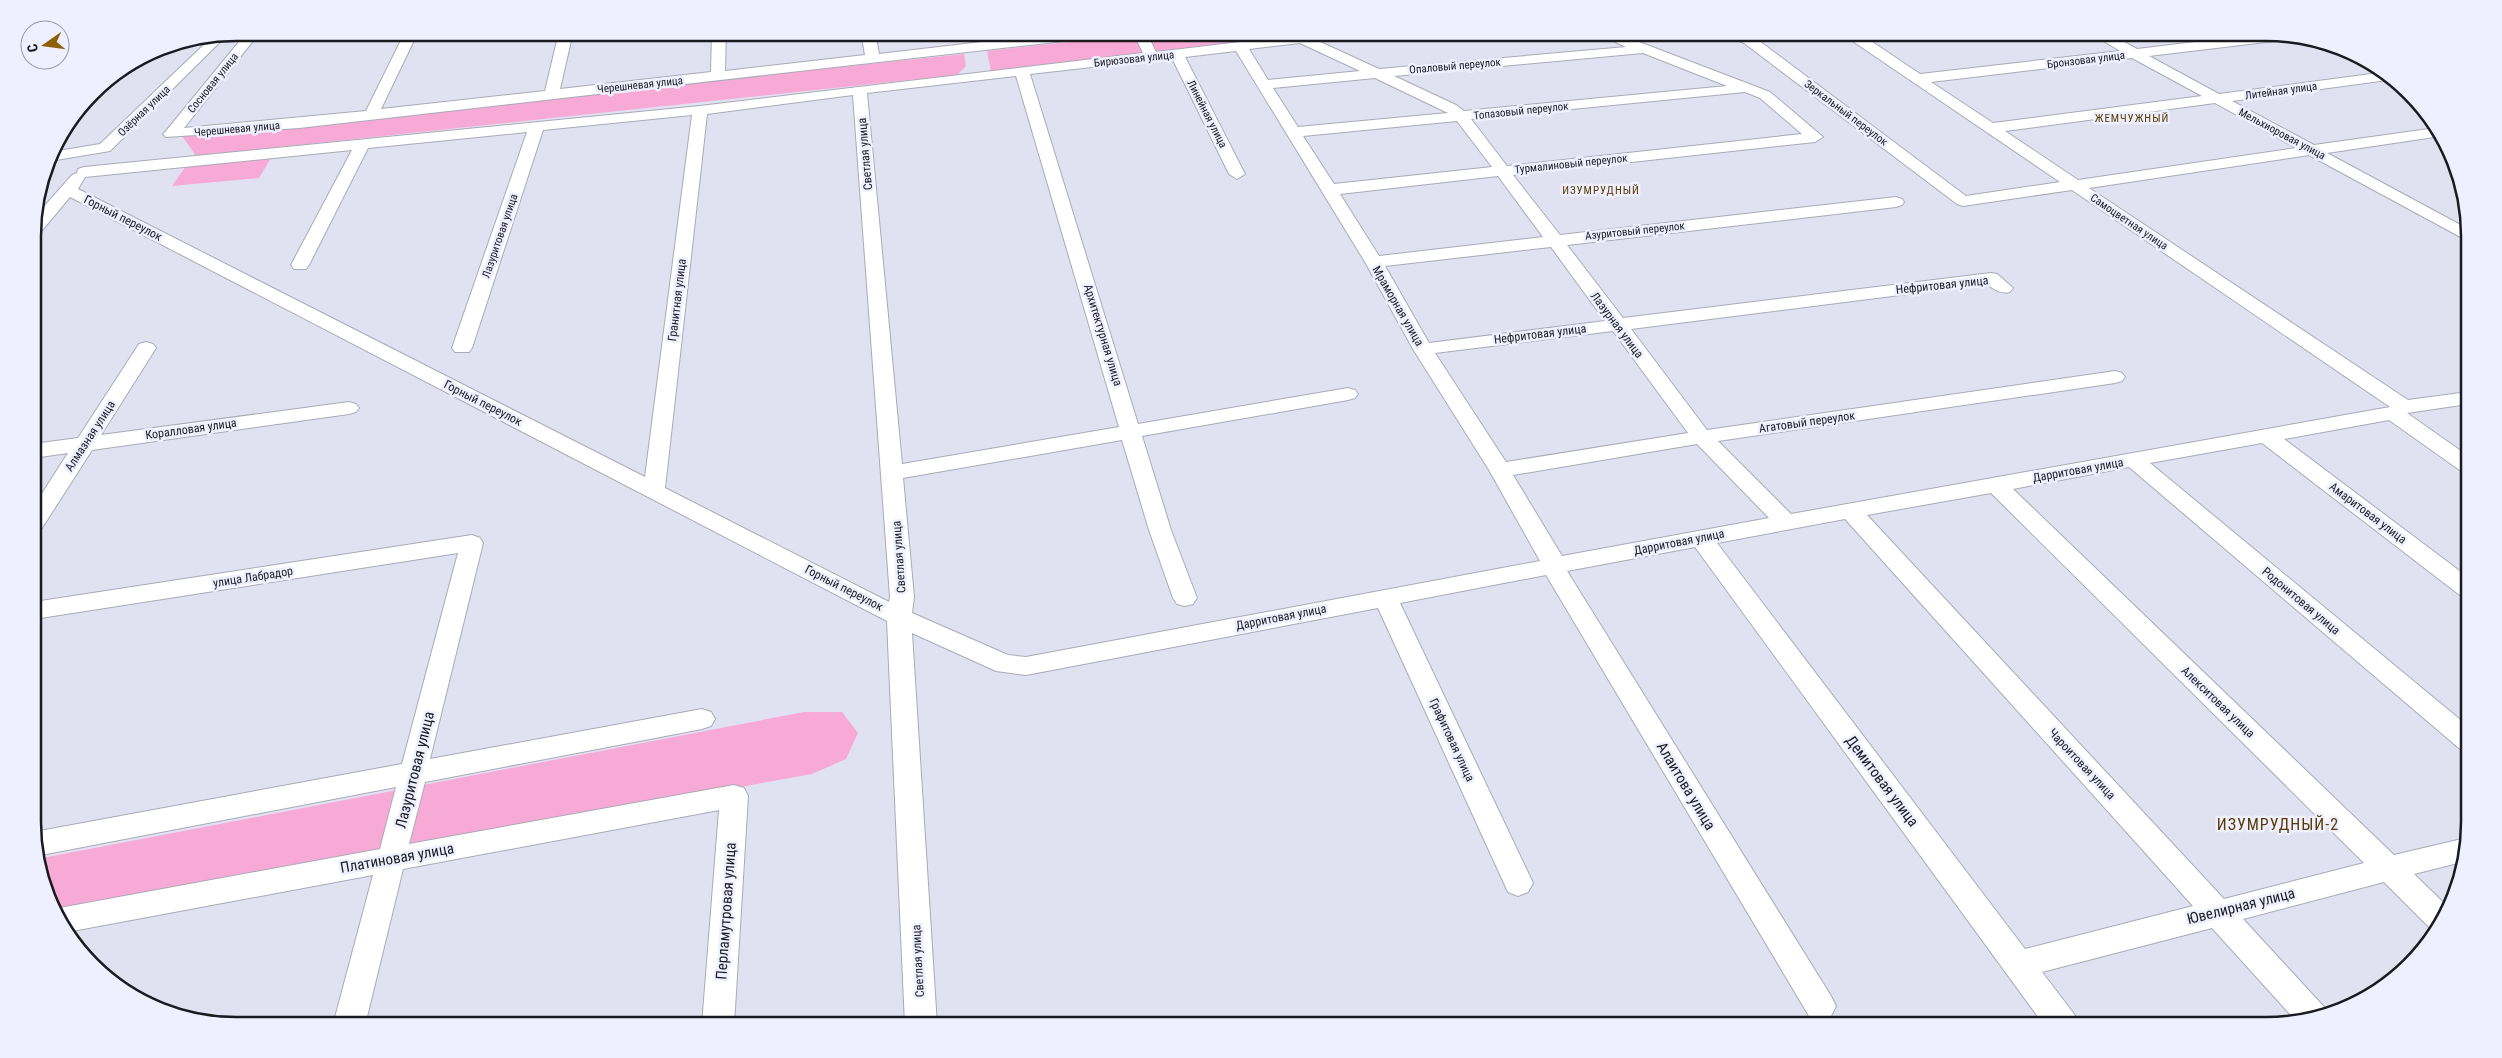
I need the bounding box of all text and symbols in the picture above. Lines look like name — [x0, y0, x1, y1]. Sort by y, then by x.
north arrow — [20, 20, 70, 70]
text: С — [24, 42, 41, 54]
street label: Бирюзовая улица — [1093, 48, 1175, 70]
street label: Бронзовая улица — [2046, 49, 2126, 71]
street label: Сосновая улица — [185, 50, 241, 116]
street label: Опаловый переулок — [1409, 55, 1502, 76]
street label: Черешневая улица — [597, 74, 683, 96]
street label: Зеркальный переулок — [1802, 77, 1891, 149]
street label: Линейная улица — [1184, 78, 1230, 150]
street label: Литейная улица — [2244, 80, 2318, 102]
street label: Озёрная улица — [115, 83, 173, 139]
street label: Топазовый переулок — [1473, 99, 1570, 122]
street label: Мельхиоровая улица — [2236, 106, 2328, 162]
district label: ЖЕМЧУЖНЫЙ — [2095, 112, 2169, 125]
street label: Светлая улица — [855, 117, 875, 191]
street label: Черешневая улица — [194, 119, 280, 139]
street label: Турмалиновый переулок — [1514, 152, 1629, 176]
district label: ИЗУМРУДНЫЙ — [1562, 184, 1640, 197]
street label: Самоцветная улица — [2088, 191, 2170, 253]
street label: Горный переулок — [82, 192, 165, 244]
street label: Лазуритовая улица — [480, 192, 520, 280]
street label: Азуритовый переулок — [1585, 219, 1686, 243]
street label: Гранитная улица — [665, 258, 689, 342]
street label: Мраморная улица — [1369, 264, 1427, 349]
street label: Нефритовая улица — [1895, 273, 1989, 297]
street label: Архитектурная улица — [1081, 282, 1125, 388]
street label: Лазурная улица — [1588, 289, 1646, 361]
street label: Нефритовая улица — [1493, 321, 1587, 347]
street label: Горный переулок — [442, 377, 525, 429]
street label: Алмазная улица — [62, 398, 118, 474]
street label: Агатовый переулок — [1758, 408, 1856, 436]
street label: Коралловая улица — [145, 416, 238, 442]
street label: Дарритовая улица — [2032, 455, 2125, 485]
street label: Амаритовая улица — [2327, 480, 2409, 547]
street label: Светлая улица — [889, 520, 909, 594]
street label: Дарритовая улица — [1633, 526, 1726, 558]
street label: Горный переулок — [803, 562, 886, 614]
street label: улица Лабрадор — [212, 564, 294, 590]
street label: Родонитовая улица — [2259, 564, 2343, 638]
street label: Дарритовая улица — [1235, 601, 1328, 633]
street label: Алекситовая улица — [2178, 663, 2258, 741]
street label: Графитовая улица — [1427, 696, 1478, 784]
street label: Лазуритовая улица — [392, 710, 438, 830]
street label: Чароитовая улица — [2046, 726, 2118, 802]
street label: Демитовая улица — [1842, 732, 1922, 830]
street label: Алаитова улица — [1653, 739, 1719, 833]
district label: ИЗУМРУДНЫЙ-2 — [2217, 815, 2339, 834]
street label: Платиновая улица — [339, 839, 455, 877]
street label: Перламутровая улица — [712, 842, 740, 980]
street label: Ювелирная улица — [2185, 884, 2297, 928]
street label: Светлая улица — [909, 924, 927, 998]

